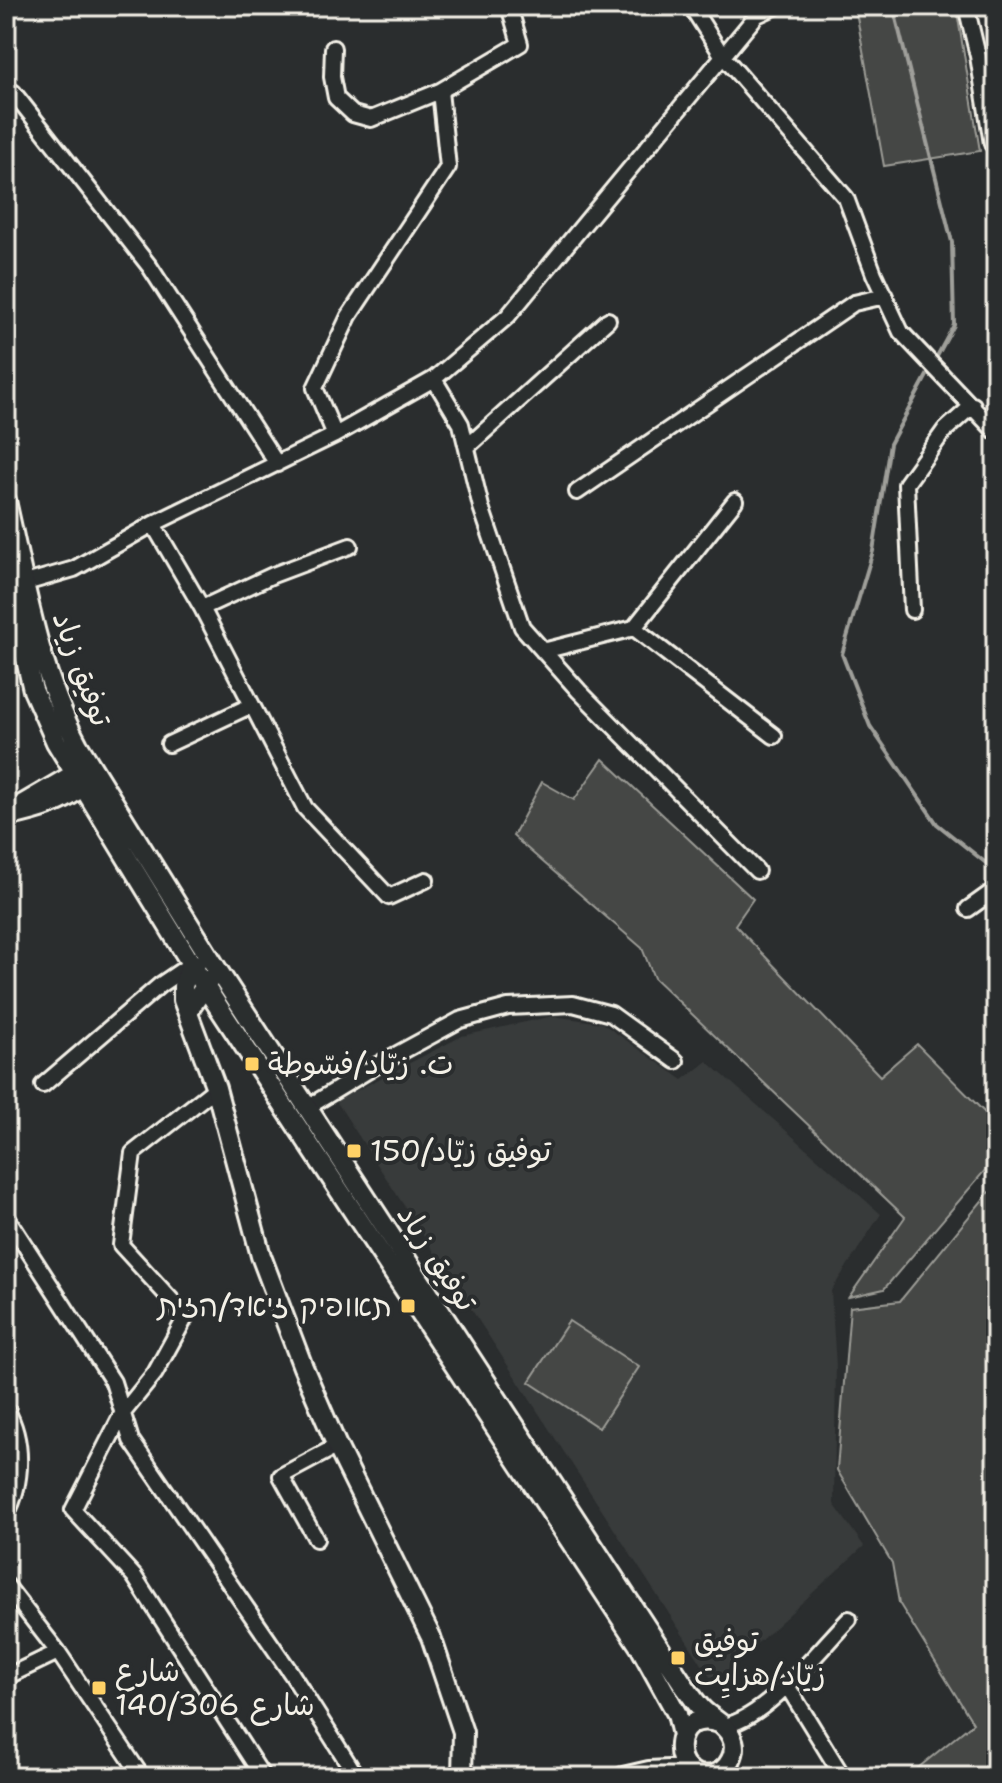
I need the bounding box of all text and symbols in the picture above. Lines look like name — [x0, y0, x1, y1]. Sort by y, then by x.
street label: توفيق زياد — [43, 606, 122, 732]
place label: ت. زيّاد/فسّوطة — [268, 1043, 454, 1084]
marker: ت. زيّاد/فسّوطة — [243, 1055, 261, 1073]
place label: توفيق زيّاد/150 — [370, 1130, 552, 1171]
marker: توفيق زيّاد/150 — [345, 1142, 363, 1160]
street label: توفيق زياد — [388, 1196, 487, 1319]
place label: תאופיק זיאד/הזית — [155, 1285, 392, 1326]
marker: תאופיק זיאד/הזית — [399, 1297, 417, 1315]
place label: توفيق زيّاد/هزايِت — [694, 1620, 826, 1698]
marker: توفيق زيّاد/هزايِت — [669, 1649, 687, 1667]
place label: شارع 140/شارع 306 — [115, 1650, 315, 1726]
marker: شارع 140/شارع 306 — [90, 1679, 108, 1697]

